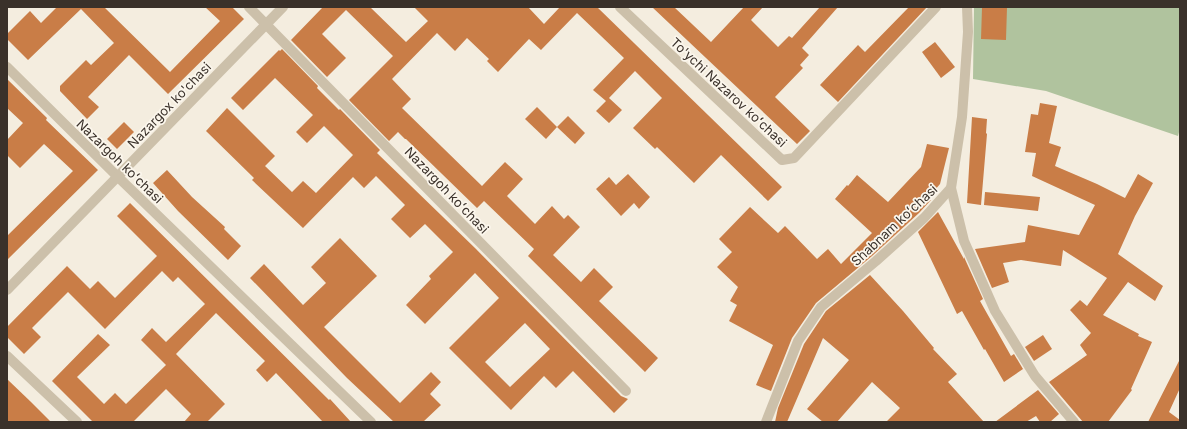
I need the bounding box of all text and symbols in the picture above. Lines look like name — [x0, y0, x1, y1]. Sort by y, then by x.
street label: To'ychi Nazarov koʻchasi — [668, 34, 790, 150]
street label: Nazargox ko'chasi — [124, 59, 214, 151]
street label: Nazargoh koʻchasi — [73, 116, 167, 206]
street label: Nazargoh koʻchasi — [402, 143, 492, 237]
street label: Shabnam koʻchasi — [848, 181, 940, 269]

